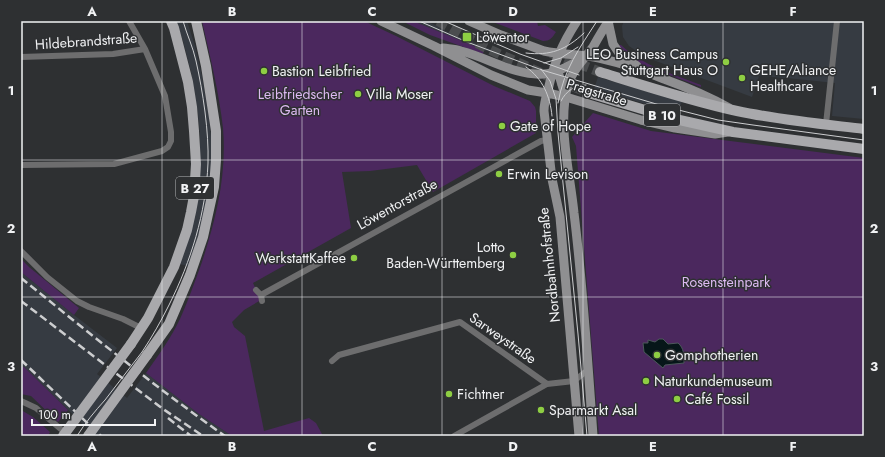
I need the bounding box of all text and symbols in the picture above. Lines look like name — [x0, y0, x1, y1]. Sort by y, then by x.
text: A — [86, 2, 97, 21]
text: B — [228, 2, 237, 21]
text: C — [367, 2, 377, 21]
text: D — [508, 2, 518, 21]
text: E — [649, 2, 657, 21]
text: F — [789, 2, 797, 21]
street label: Hildebrandstraße — [34, 27, 138, 55]
place label: Löwentor — [476, 27, 530, 47]
marker: Löwentor — [461, 31, 473, 43]
place label: LEO Business Campus Stuttgart Haus O — [586, 44, 718, 80]
marker: LEO Business Campus Stuttgart Haus O — [721, 57, 731, 67]
place label: GEHE/Aliance Healthcare — [750, 60, 836, 96]
place label: Bastion Leibfried — [272, 61, 371, 81]
marker: Bastion Leibfried — [259, 66, 269, 76]
street label: Pragstraße — [564, 73, 630, 111]
marker: GEHE/Aliance Healthcare — [737, 73, 747, 83]
text: 1 — [8, 81, 14, 100]
text: 1 — [871, 81, 877, 100]
park label: Leibfriedscher Garten — [258, 84, 342, 120]
place label: Villa Moser — [366, 84, 433, 104]
marker: Villa Moser — [353, 89, 363, 99]
road number: B 10 — [644, 104, 680, 126]
place label: Gate of Hope — [510, 116, 591, 136]
marker: Gate of Hope — [497, 121, 507, 131]
place label: Erwin Levison — [507, 164, 588, 184]
marker: Erwin Levison — [494, 169, 504, 179]
street label: Löwentorstraße — [353, 174, 441, 234]
road number: B 27 — [176, 177, 214, 199]
street label: Nordbahnhofstraße — [533, 207, 565, 323]
text: 2 — [7, 219, 15, 238]
text: 2 — [870, 219, 878, 238]
place label: Lotto Baden-Württemberg — [386, 237, 505, 273]
place label: WerkstattKaffee — [256, 248, 346, 268]
marker: Lotto Baden-Württemberg — [508, 250, 518, 260]
marker: WerkstattKaffee — [349, 253, 359, 263]
park label: Rosensteinpark — [682, 272, 771, 292]
street label: Sarweystraße — [465, 308, 541, 368]
place label: Gomphotherien — [665, 345, 758, 365]
marker: Gomphotherien — [652, 350, 662, 360]
text: 3 — [7, 357, 15, 376]
text: 3 — [870, 357, 878, 376]
place label: Naturkundemuseum — [654, 371, 772, 391]
marker: Naturkundemuseum — [641, 376, 651, 386]
place label: Fichtner — [457, 384, 505, 404]
marker: Fichtner — [444, 389, 454, 399]
place label: Café Fossil — [685, 389, 749, 409]
marker: Café Fossil — [672, 394, 682, 404]
place label: Sparmarkt Asal — [549, 400, 637, 420]
scale bar — [32, 401, 155, 427]
marker: Sparmarkt Asal — [536, 405, 546, 415]
text: 100 m — [38, 406, 71, 424]
text: A — [86, 437, 97, 456]
text: B — [228, 437, 237, 456]
text: C — [367, 437, 377, 456]
text: D — [508, 437, 518, 456]
text: E — [649, 437, 657, 456]
text: F — [789, 437, 797, 456]

